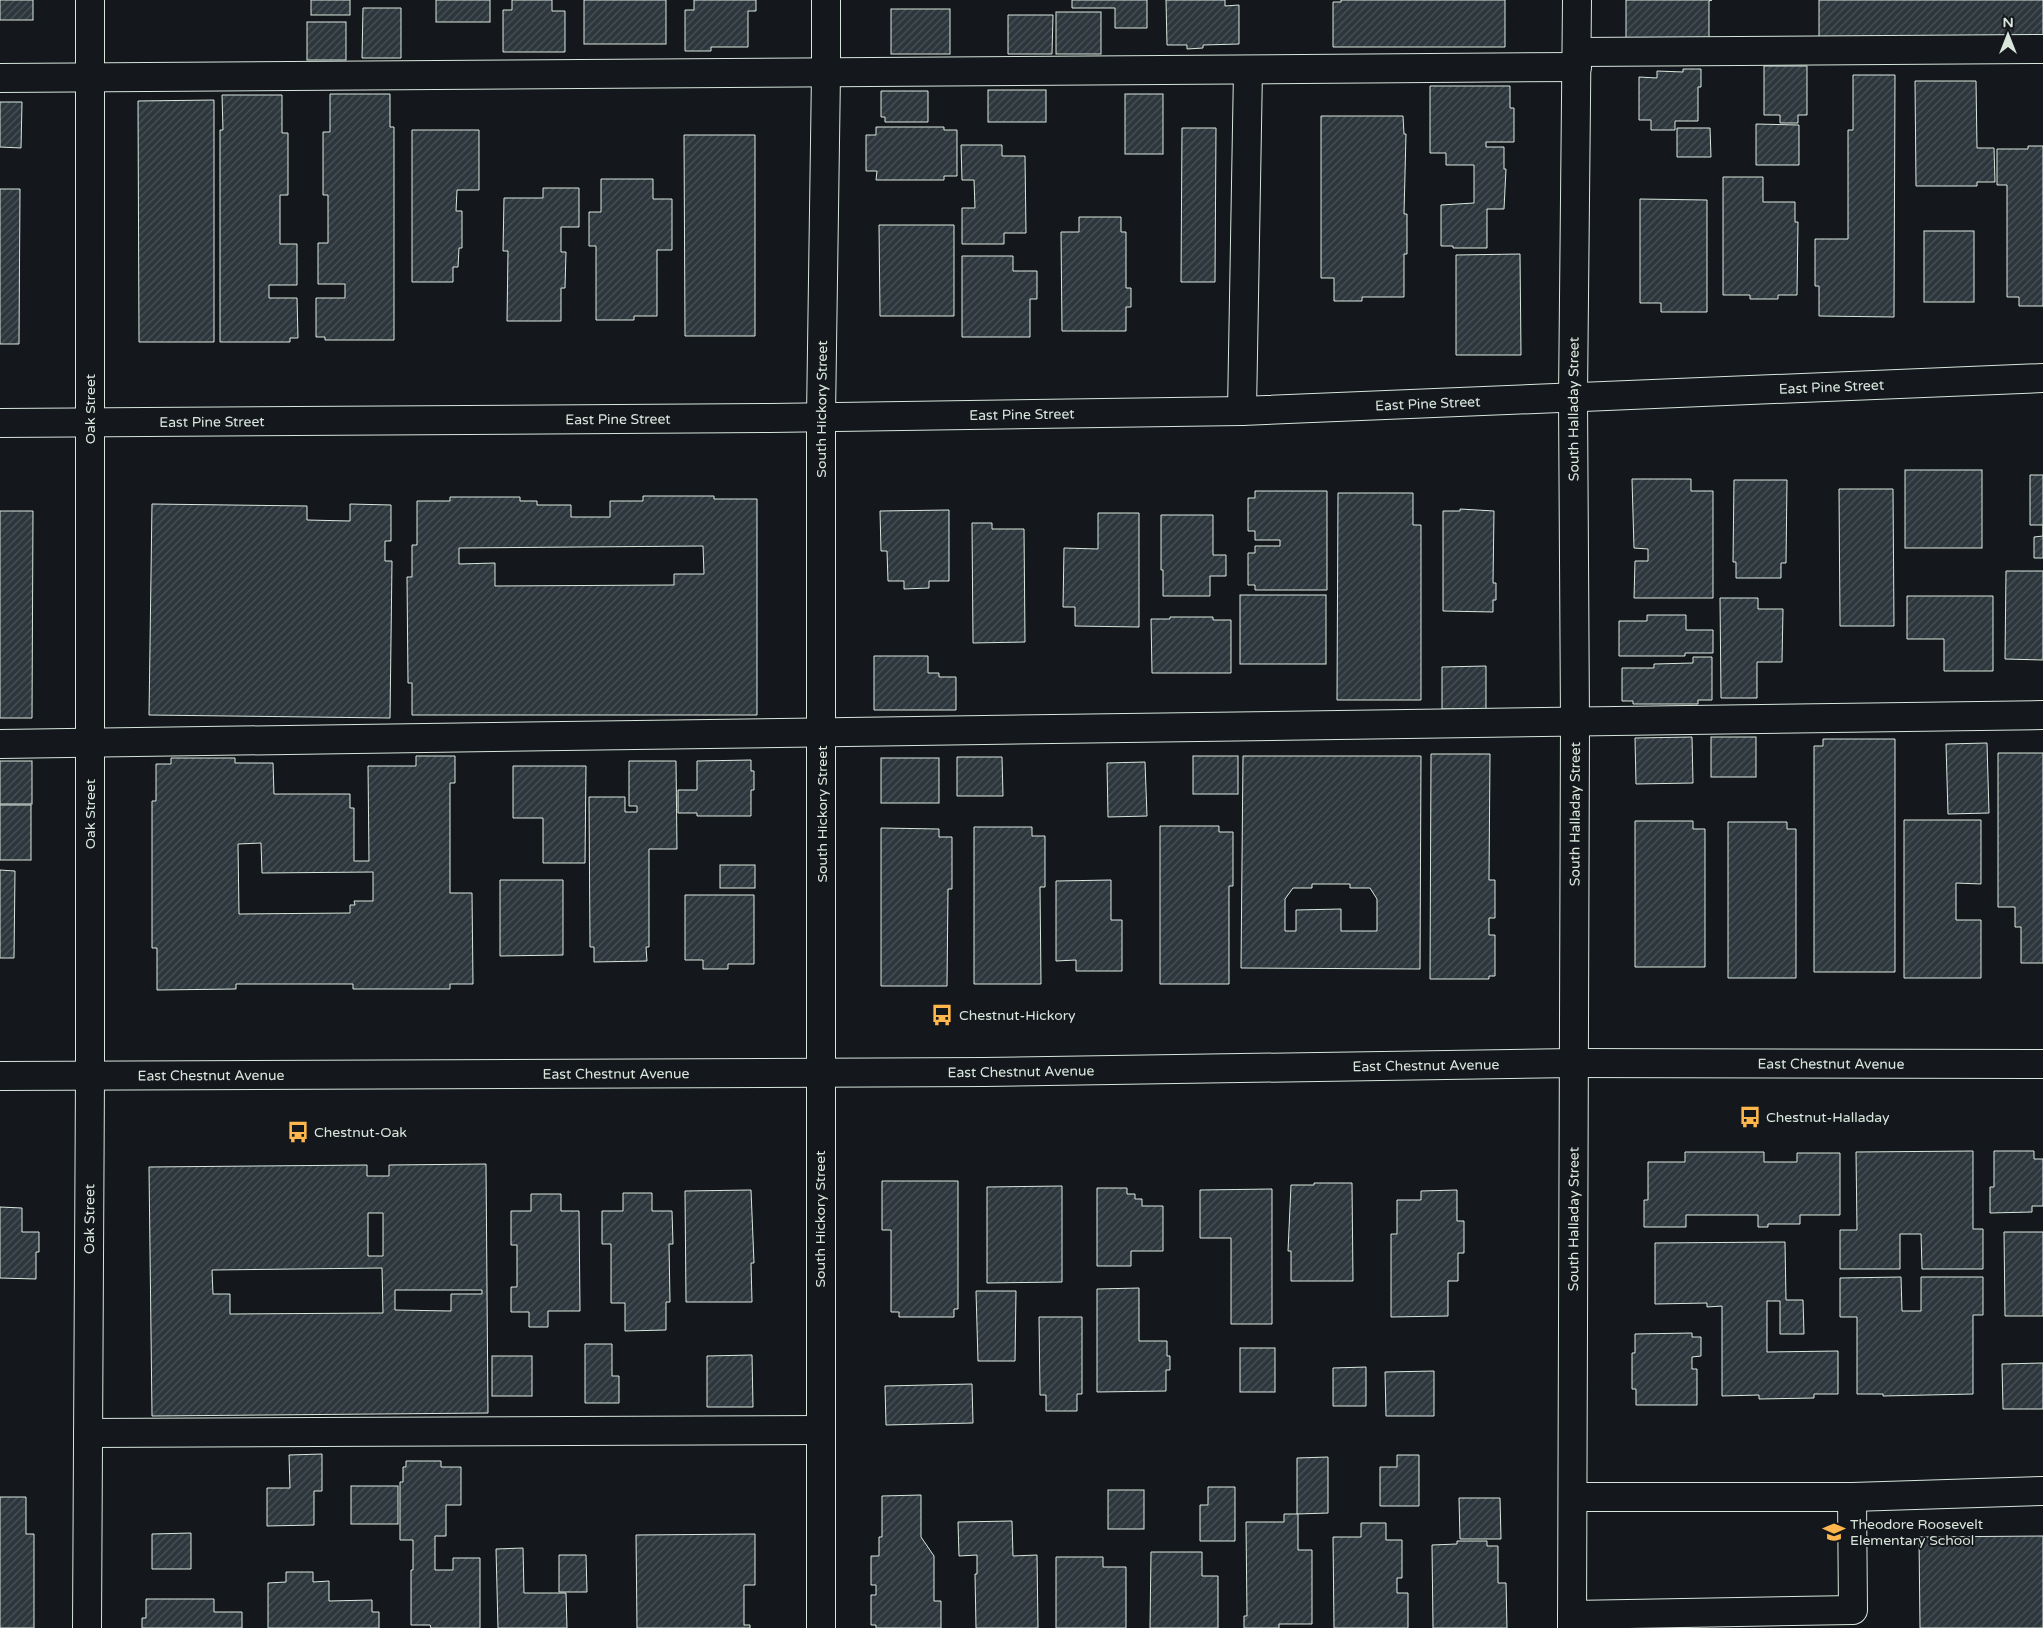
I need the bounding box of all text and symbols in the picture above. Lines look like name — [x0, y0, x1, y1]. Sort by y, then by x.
north arrow — [1983, 10, 2033, 60]
text: N — [2002, 14, 2014, 31]
street label: South Halladay Street — [1564, 336, 1582, 481]
street label: South Hickory Street — [812, 340, 831, 478]
street label: Oak Street — [82, 373, 99, 444]
street label: East Pine Street — [1778, 376, 1885, 397]
street label: East Pine Street — [1375, 393, 1481, 414]
street label: East Pine Street — [969, 405, 1075, 424]
street label: East Pine Street — [565, 410, 671, 428]
street label: East Pine Street — [159, 413, 265, 430]
street label: South Halladay Street — [1566, 741, 1583, 886]
street label: South Hickory Street — [814, 745, 831, 883]
street label: Oak Street — [82, 778, 99, 849]
bus stop icon: Chestnut-Hickory — [929, 1002, 955, 1028]
place label: Chestnut-Hickory — [959, 1007, 1076, 1024]
street label: East Chestnut Avenue — [1757, 1055, 1904, 1072]
street label: East Chestnut Avenue — [1352, 1056, 1500, 1075]
street label: East Chestnut Avenue — [948, 1062, 1095, 1081]
street label: East Chestnut Avenue — [543, 1065, 689, 1082]
street label: East Chestnut Avenue — [138, 1066, 285, 1084]
bus stop icon: Chestnut-Halladay — [1737, 1104, 1763, 1130]
place label: Chestnut-Halladay — [1766, 1109, 1890, 1126]
bus stop icon: Chestnut-Oak — [285, 1119, 311, 1145]
place label: Chestnut-Oak — [314, 1124, 407, 1141]
street label: South Halladay Street — [1565, 1146, 1582, 1291]
street label: South Hickory Street — [812, 1150, 829, 1288]
street label: Oak Street — [81, 1183, 98, 1254]
place label: Theodore Roosevelt Elementary School — [1850, 1516, 1984, 1549]
school or university icon: Theodore Roosevelt Elementary School — [1821, 1519, 1847, 1545]

